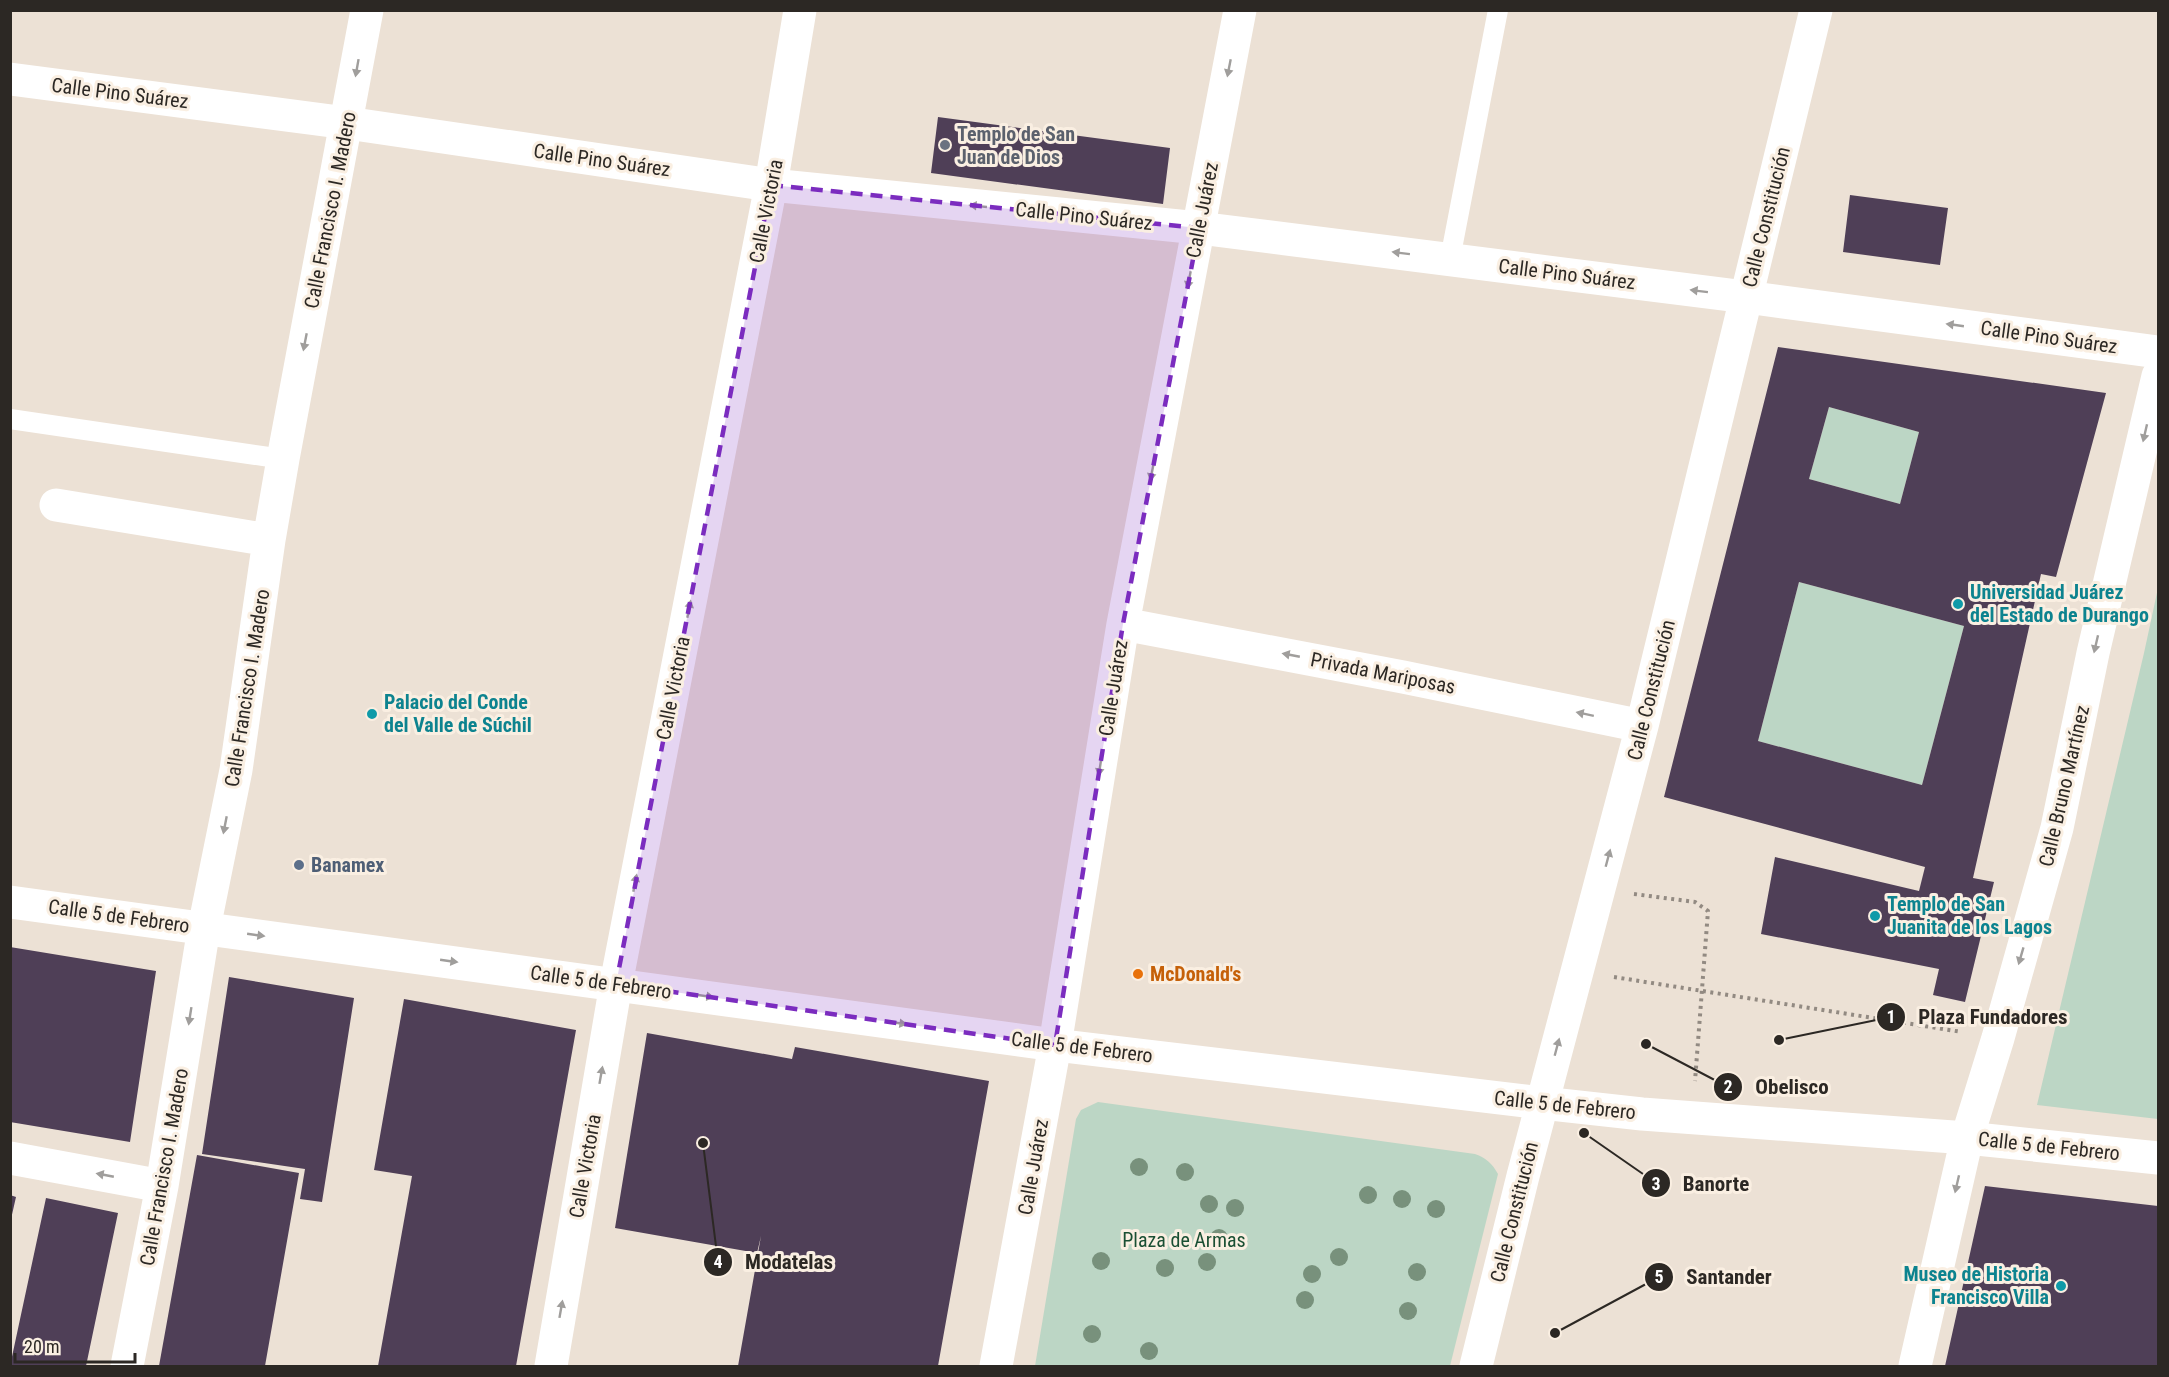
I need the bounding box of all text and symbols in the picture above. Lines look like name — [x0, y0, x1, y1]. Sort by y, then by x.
one-way arrow — [352, 59, 361, 78]
one-way arrow — [1224, 59, 1233, 78]
street label: Calle Pino Suárez — [50, 73, 190, 113]
street label: Calle Francisco I. Madero — [299, 110, 361, 310]
place label: Templo de San Juan de Dios — [957, 122, 1075, 169]
marker: Templo de San Juan de Dios — [938, 138, 952, 152]
street label: Calle Pino Suárez — [532, 139, 672, 181]
street label: Calle Constitución — [1737, 144, 1795, 290]
street label: Calle Victoria — [744, 157, 788, 265]
street label: Calle Juárez — [1181, 160, 1223, 260]
street label: Calle Pino Suárez — [1014, 197, 1154, 235]
one-way arrow — [969, 201, 988, 211]
one-way arrow — [1392, 248, 1411, 258]
street label: Calle Pino Suárez — [1497, 254, 1637, 294]
one-way arrow — [1184, 271, 1193, 290]
one-way arrow — [1689, 286, 1708, 295]
street label: Calle Pino Suárez — [1979, 316, 2119, 358]
one-way arrow — [1945, 320, 1964, 329]
one-way arrow — [300, 333, 309, 352]
one-way arrow — [2140, 424, 2150, 443]
one-way arrow — [1147, 462, 1156, 481]
place label: Universidad Juárez del Estado de Durango — [1970, 580, 2149, 627]
street label: Calle Francisco I. Madero — [220, 587, 274, 789]
marker: Universidad Juárez del Estado de Durango — [1951, 597, 1965, 611]
one-way arrow — [685, 600, 694, 619]
street label: Calle Constitución — [1622, 617, 1680, 763]
street label: Calle Victoria — [651, 634, 695, 742]
one-way arrow — [2090, 634, 2100, 653]
street label: Calle Juárez — [1094, 638, 1132, 738]
street label: Privada Mariposas — [1309, 647, 1457, 699]
one-way arrow — [1281, 651, 1300, 660]
place label: Palacio del Conde del Valle de Súchil — [384, 690, 532, 737]
street label: Calle Bruno Martínez — [2034, 703, 2094, 869]
marker: Palacio del Conde del Valle de Súchil — [365, 707, 379, 721]
one-way arrow — [1575, 709, 1594, 718]
one-way arrow — [1096, 758, 1105, 777]
one-way arrow — [220, 815, 229, 834]
one-way arrow — [1603, 849, 1613, 867]
place label: Banamex — [311, 853, 384, 877]
marker: Banamex — [292, 858, 306, 872]
one-way arrow — [631, 874, 640, 893]
place label: Templo de San Juanita de los Lagos — [1887, 892, 2052, 939]
street label: Calle 5 de Febrero — [47, 894, 191, 938]
marker: Templo de San Juanita de los Lagos — [1868, 909, 1882, 923]
one-way arrow — [246, 930, 265, 939]
one-way arrow — [2016, 947, 2025, 965]
one-way arrow — [440, 956, 459, 966]
street label: Calle 5 de Febrero — [529, 960, 673, 1004]
place label: McDonald's — [1150, 962, 1241, 986]
marker: McDonald's — [1131, 967, 1145, 981]
one-way arrow — [695, 991, 714, 1000]
callout: Plaza Fundadores — [1876, 998, 2080, 1037]
text: Plaza Fundadores — [1918, 1005, 2068, 1029]
text: 1 — [1886, 1006, 1896, 1027]
one-way arrow — [185, 1007, 194, 1026]
one-way arrow — [888, 1018, 907, 1027]
street label: Calle 5 de Febrero — [1010, 1026, 1154, 1068]
one-way arrow — [1553, 1038, 1563, 1056]
one-way arrow — [596, 1065, 605, 1084]
street label: Calle Francisco I. Madero — [135, 1066, 193, 1268]
callout: Obelisco — [1713, 1067, 1841, 1106]
text: Obelisco — [1755, 1075, 1829, 1099]
text: 2 — [1723, 1076, 1733, 1097]
street label: Calle 5 de Febrero — [1493, 1086, 1637, 1124]
street label: Calle Victoria — [564, 1112, 606, 1220]
street label: Calle Juárez — [1013, 1117, 1053, 1217]
street label: Calle 5 de Febrero — [1977, 1127, 2121, 1165]
street label: Calle Constitución — [1485, 1139, 1543, 1285]
callout: Banorte — [1641, 1164, 1761, 1203]
one-way arrow — [95, 1171, 114, 1180]
text: Banorte — [1683, 1172, 1749, 1196]
text: 3 — [1651, 1173, 1661, 1194]
one-way arrow — [1952, 1175, 1961, 1194]
park label: Plaza de Armas — [1122, 1228, 1246, 1252]
callout: Modatelas — [703, 1243, 845, 1282]
text: Modatelas — [745, 1250, 833, 1274]
text: 4 — [713, 1251, 723, 1272]
callout: Santander — [1644, 1258, 1784, 1297]
place label: Museo de Historia Francisco Villa — [1903, 1262, 2049, 1309]
text: Santander — [1686, 1265, 1772, 1289]
text: 5 — [1654, 1266, 1664, 1287]
marker: Museo de Historia Francisco Villa — [2054, 1279, 2068, 1293]
one-way arrow — [557, 1299, 566, 1318]
scale bar — [15, 1326, 135, 1364]
text: 20 m — [24, 1336, 59, 1357]

